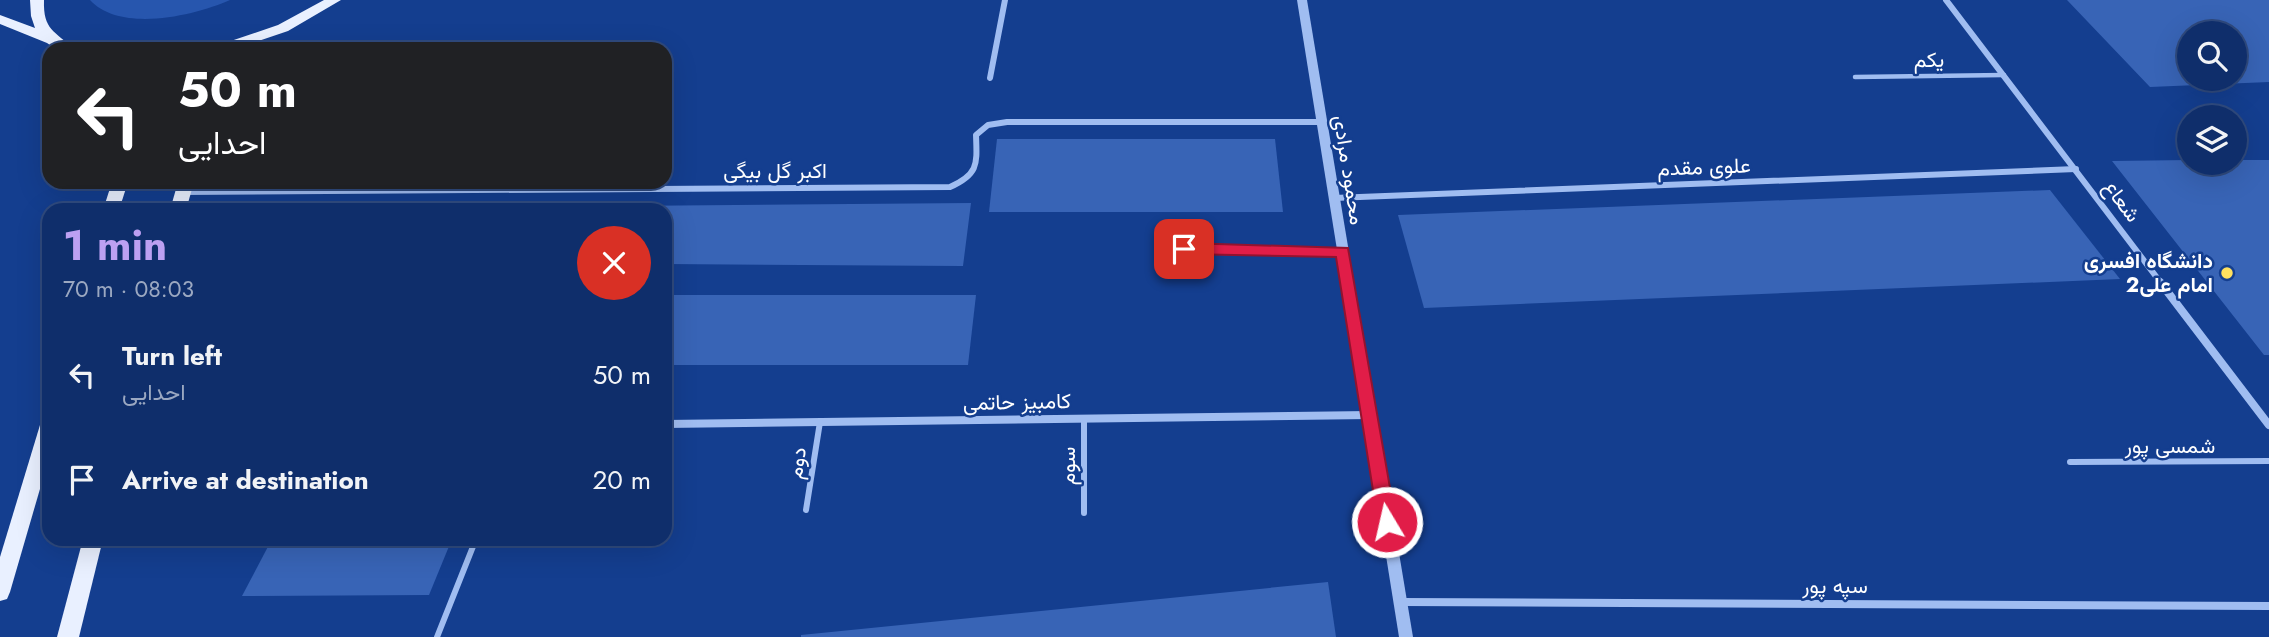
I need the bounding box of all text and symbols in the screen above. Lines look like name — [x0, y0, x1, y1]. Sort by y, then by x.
map controls — [2177, 21, 2247, 175]
button: search — [2177, 21, 2247, 91]
street label: یکم — [1913, 45, 1945, 75]
text: 50 m — [178, 55, 297, 125]
icon: left — [63, 70, 154, 161]
button: layers — [2177, 105, 2247, 175]
street label: محمود مرادی — [1326, 113, 1372, 227]
text: احدایی — [178, 120, 266, 166]
street label: علوی مقدم — [1657, 150, 1751, 184]
street label: اکبر گل بیگی — [723, 156, 827, 186]
street label: شعاع — [2096, 174, 2148, 228]
text: 1 min — [63, 215, 167, 276]
pin — [1154, 219, 1214, 279]
button: close — [577, 226, 651, 300]
icon: arrive — [1165, 230, 1203, 268]
place label: دانشگاه افسری امام علی2 — [2084, 246, 2213, 300]
marker: دانشگاه افسری امام علی2 — [2219, 265, 2235, 281]
text: 70 m · 08:03 — [63, 272, 194, 306]
text: Turn left — [122, 337, 222, 375]
icon: left — [63, 356, 101, 394]
text: 50 m — [593, 356, 651, 394]
text: احدایی — [122, 375, 186, 409]
street label: کامبیز حاتمی — [963, 386, 1071, 418]
street label: شمسی پور — [2124, 431, 2215, 461]
street label: دوم — [780, 445, 814, 481]
street label: سوم — [1053, 447, 1083, 485]
icon: arrive — [63, 461, 101, 499]
text: Arrive at destination — [122, 461, 369, 499]
text: 20 m — [593, 461, 651, 499]
position arrow — [1350, 485, 1424, 559]
street label: سپه پور — [1801, 571, 1868, 601]

